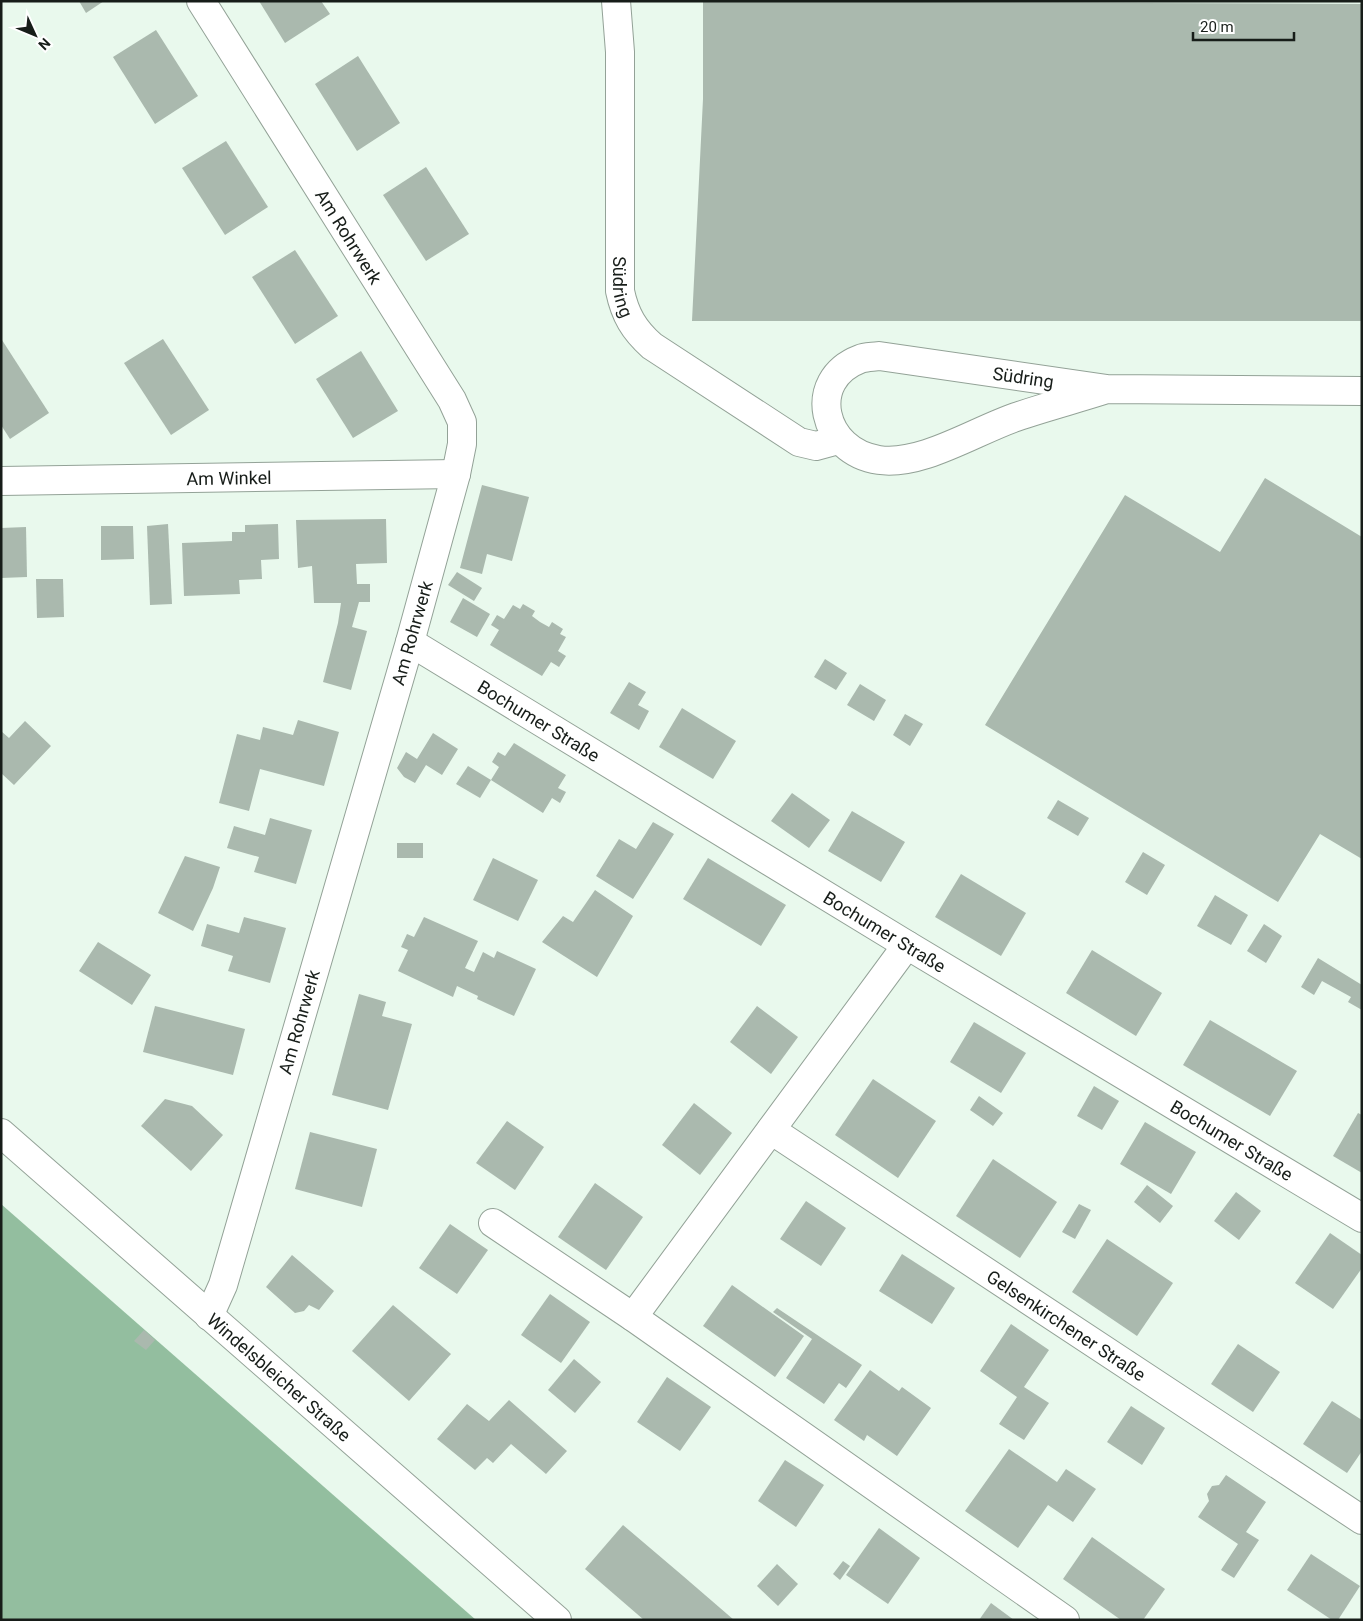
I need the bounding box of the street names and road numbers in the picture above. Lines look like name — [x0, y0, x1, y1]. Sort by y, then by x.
street label: Am Rohrwerk — [311, 185, 387, 288]
street label: Südring — [610, 256, 638, 320]
street label: Südring — [991, 362, 1055, 392]
street label: Am Winkel — [186, 466, 272, 489]
street label: Am Rohrwerk — [387, 577, 437, 688]
street label: Bochumer Straße — [474, 675, 604, 766]
street label: Bochumer Straße — [820, 886, 950, 976]
street label: Am Rohrwerk — [274, 966, 324, 1077]
street label: Bochumer Straße — [1167, 1095, 1297, 1185]
street label: Gelsenkirchener Straße — [983, 1265, 1150, 1385]
street label: Windelsbleicher Straße — [203, 1308, 355, 1445]

